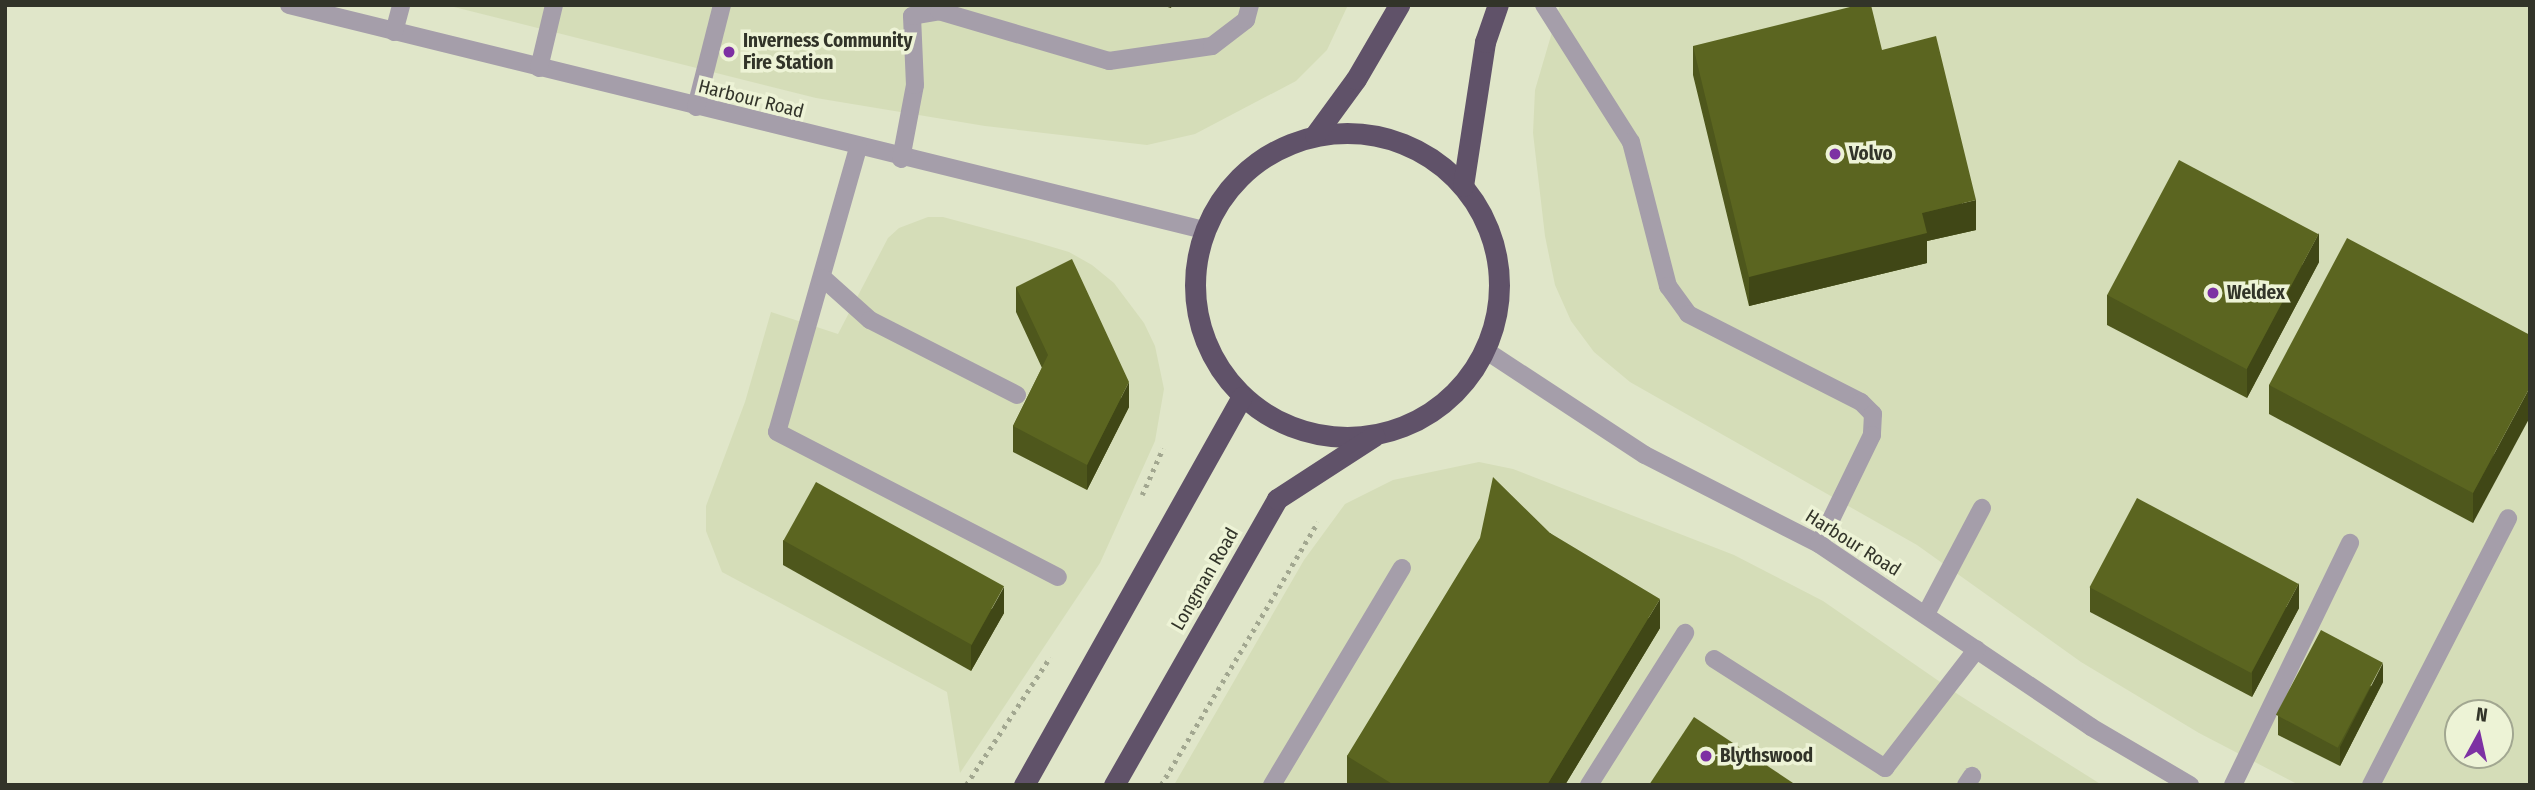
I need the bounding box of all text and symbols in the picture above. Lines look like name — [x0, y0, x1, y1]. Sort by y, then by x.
place label: Inverness Community Fire Station — [743, 30, 912, 74]
marker: Inverness Community Fire Station — [721, 44, 737, 60]
street label: Harbour Road — [696, 75, 806, 123]
place label: Volvo — [1849, 143, 1893, 165]
marker: Volvo — [1827, 146, 1843, 162]
place label: Weldex — [2227, 282, 2285, 304]
marker: Weldex — [2205, 285, 2221, 301]
street label: Harbour Road — [1801, 505, 1905, 581]
street label: Longman Road — [1166, 524, 1244, 634]
north arrow — [2444, 699, 2514, 769]
text: N — [2474, 703, 2489, 727]
place label: Blythswood — [1720, 745, 1813, 767]
marker: Blythswood — [1698, 748, 1714, 764]

